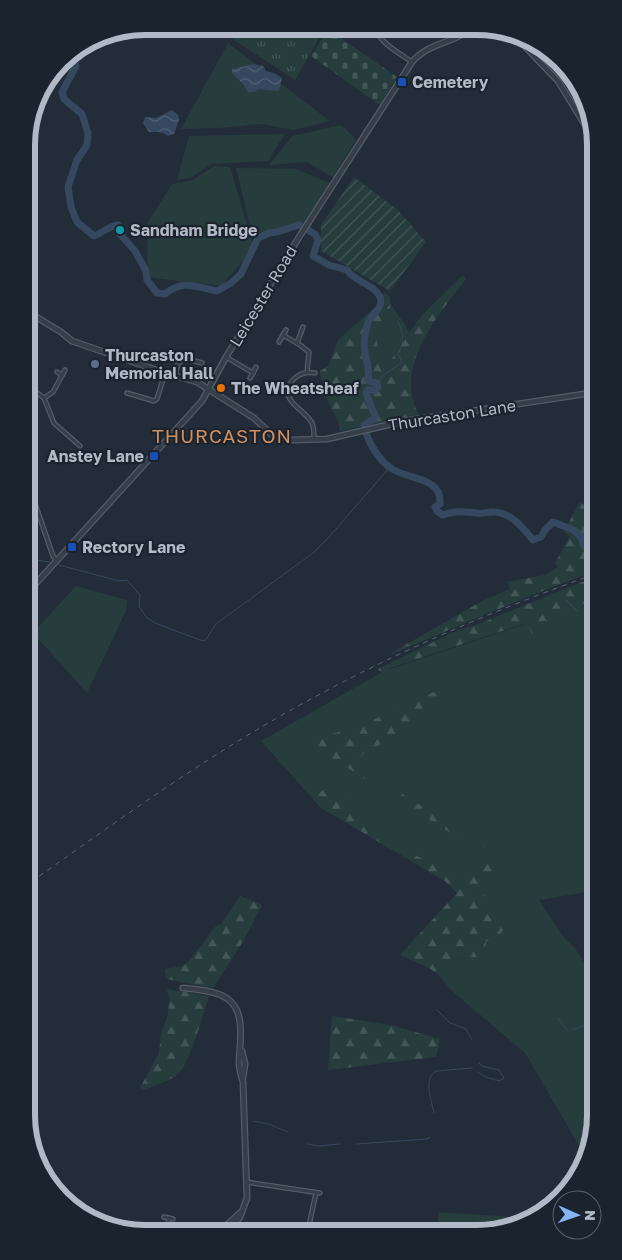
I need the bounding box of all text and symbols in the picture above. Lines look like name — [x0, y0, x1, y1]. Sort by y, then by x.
place label: Cemetery — [412, 72, 489, 92]
marker: Cemetery — [396, 76, 408, 88]
place label: Sandham Bridge — [130, 220, 258, 240]
marker: Sandham Bridge — [114, 224, 126, 236]
street label: Leicester Road — [225, 242, 301, 350]
place label: Thurcaston Memorial Hall — [105, 345, 214, 383]
marker: Thurcaston Memorial Hall — [89, 358, 101, 370]
place label: The Wheatsheaf — [231, 378, 359, 398]
marker: The Wheatsheaf — [215, 382, 227, 394]
street label: Thurcaston Lane — [387, 395, 517, 435]
district label: THURCASTON — [152, 424, 292, 447]
place label: Anstey Lane — [47, 446, 144, 466]
marker: Anstey Lane — [148, 450, 160, 462]
place label: Rectory Lane — [82, 537, 185, 557]
marker: Rectory Lane — [66, 541, 78, 553]
north arrow — [552, 1190, 602, 1240]
text: N — [582, 1210, 599, 1221]

